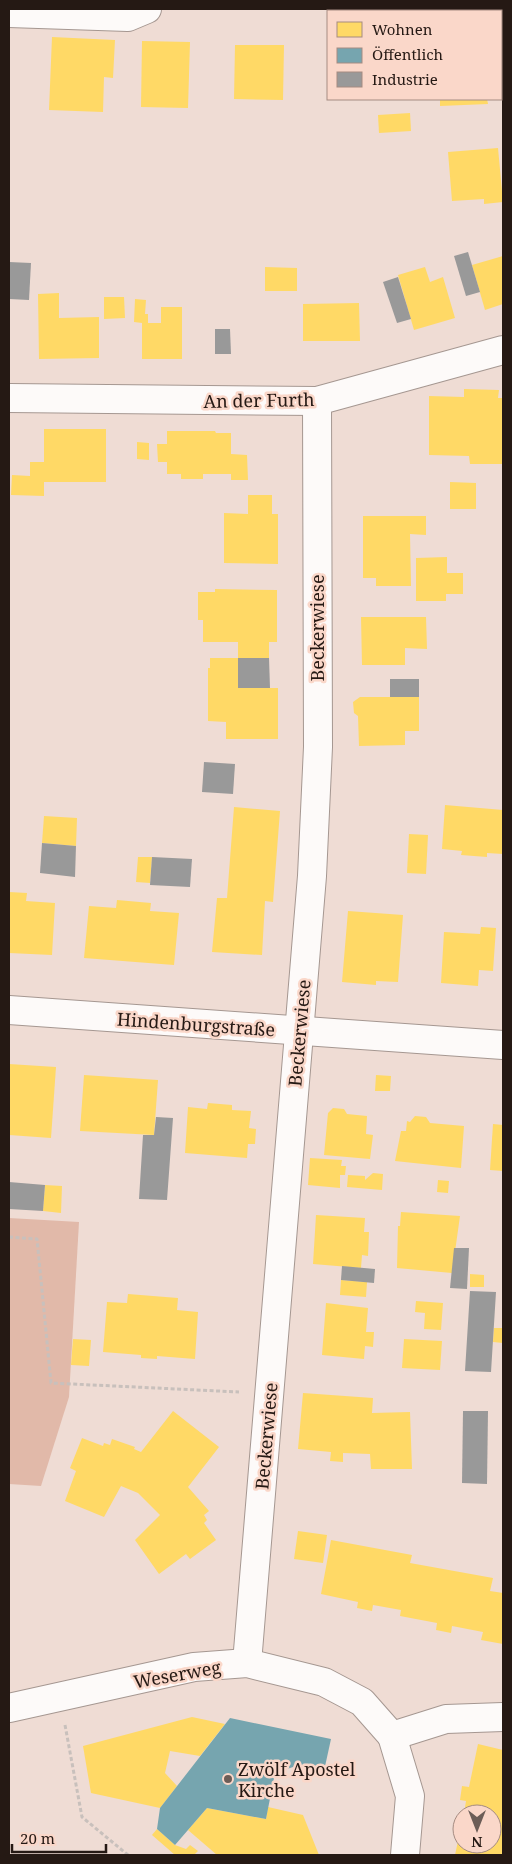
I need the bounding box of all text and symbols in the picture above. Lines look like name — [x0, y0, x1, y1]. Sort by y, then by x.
legend — [327, 10, 502, 100]
text: Wohnen — [372, 19, 433, 39]
text: Öffentlich — [372, 44, 444, 64]
text: Industrie — [372, 69, 438, 89]
street label: An der Furth — [203, 387, 315, 413]
street label: Beckerwiese — [305, 574, 329, 682]
street label: Beckerwiese — [282, 979, 316, 1087]
street label: Hindenburgstraße — [116, 1006, 276, 1042]
street label: Beckerwiese — [249, 1382, 283, 1490]
street label: Weserweg — [131, 1654, 223, 1693]
place label: Zwölf Apostel Kirche — [238, 1757, 356, 1802]
marker: Zwölf Apostel Kirche — [222, 1773, 234, 1785]
north arrow — [452, 1804, 502, 1854]
scale bar — [12, 1822, 106, 1854]
text: 20 m — [20, 1828, 55, 1848]
text: N — [471, 1833, 483, 1852]

